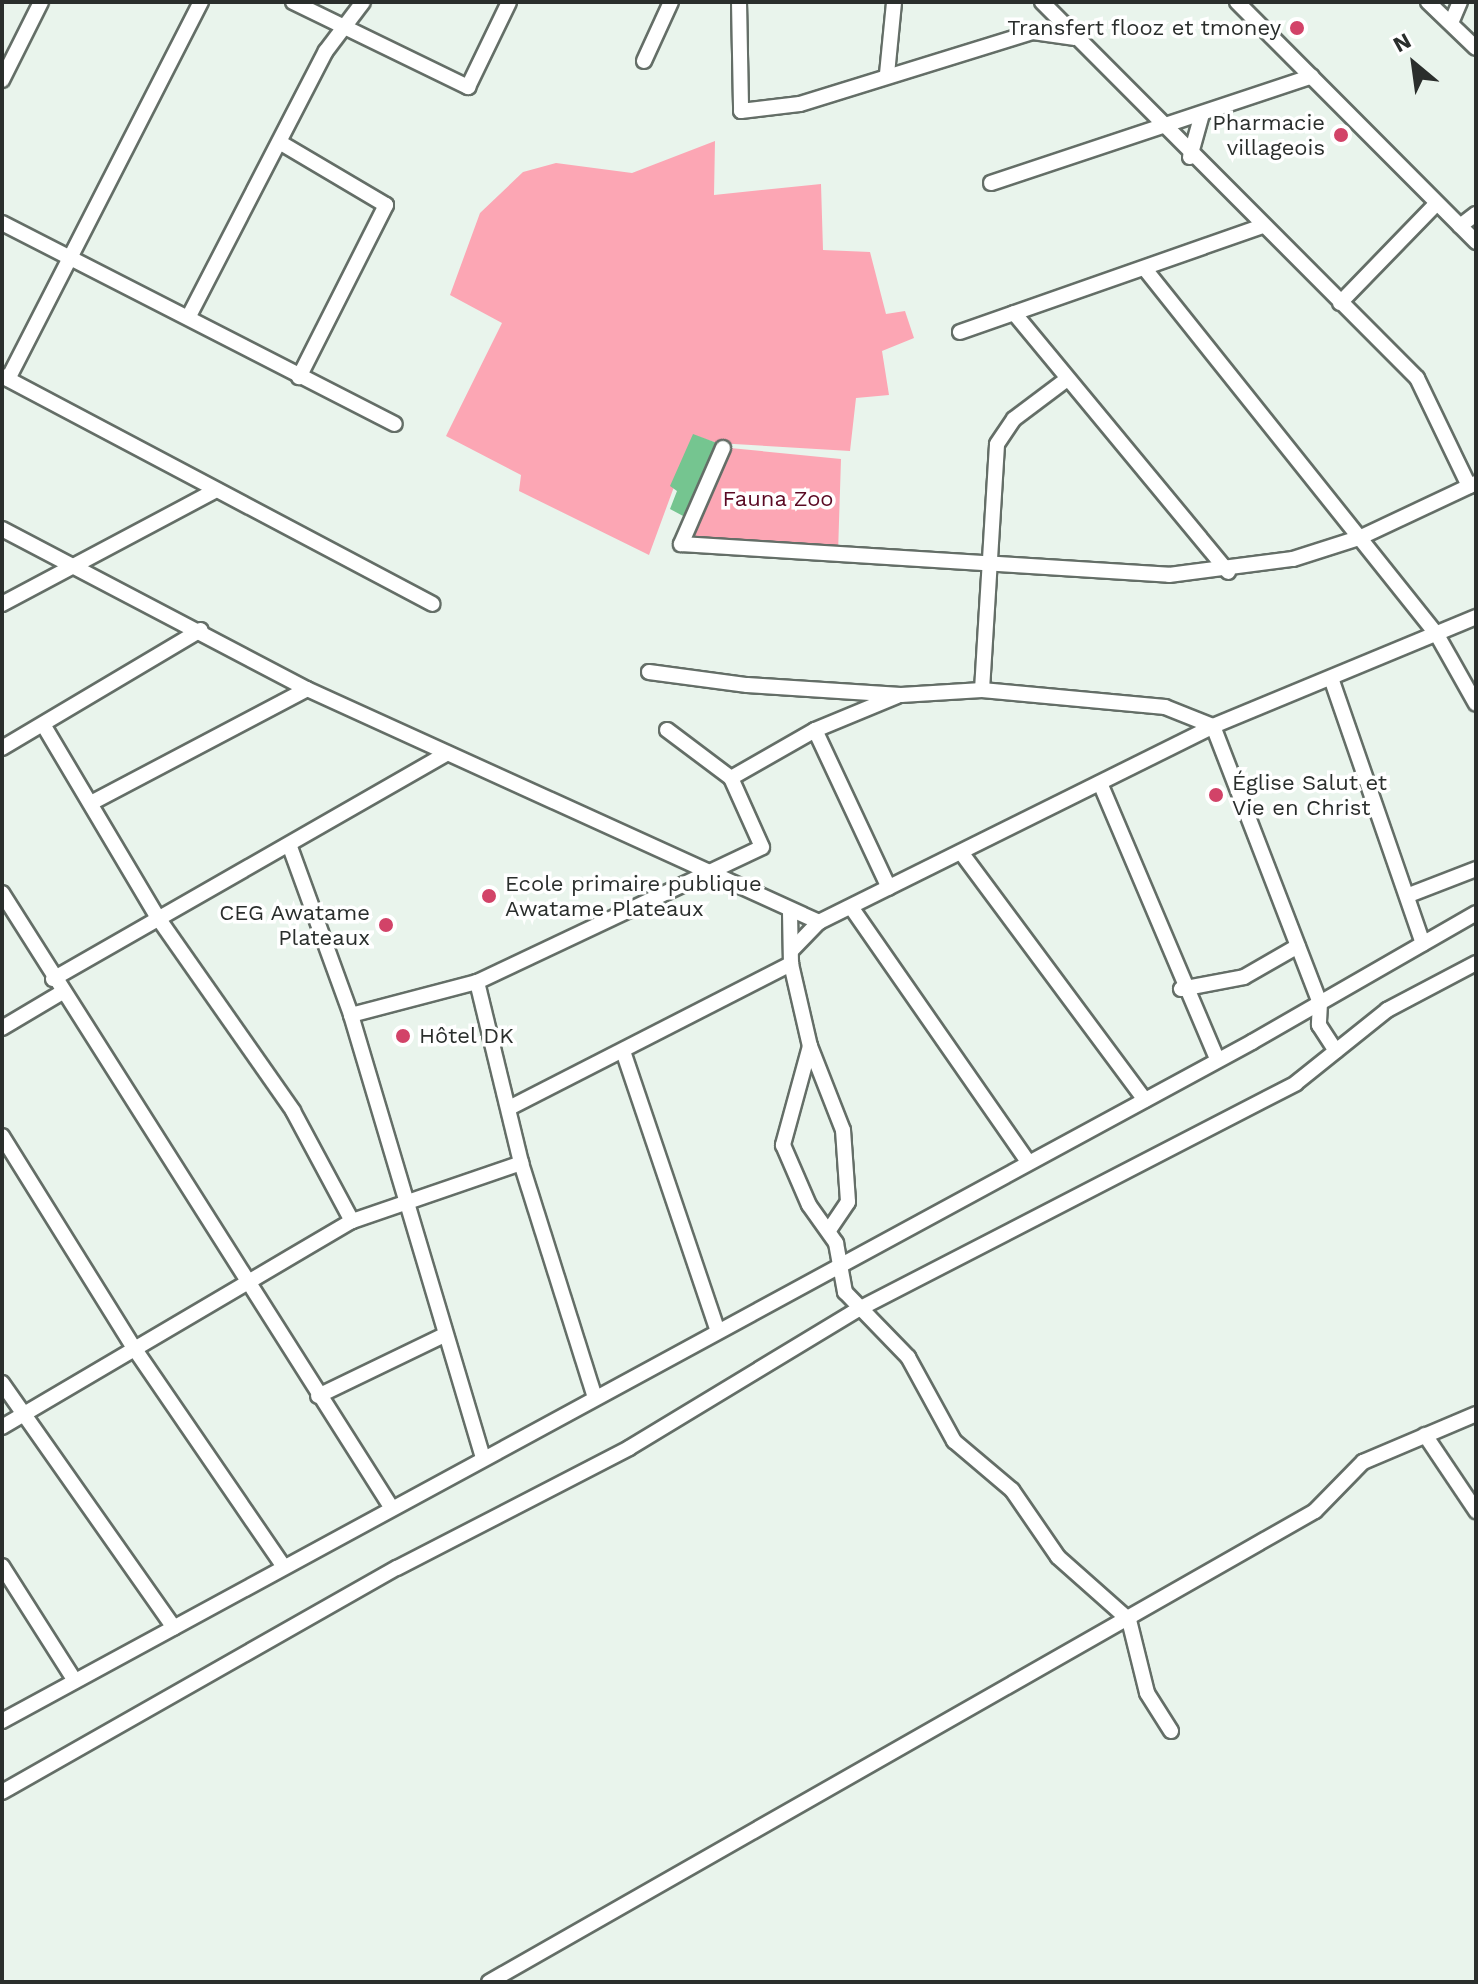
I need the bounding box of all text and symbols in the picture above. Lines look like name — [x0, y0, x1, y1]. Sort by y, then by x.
place label: Transfert flooz et tmoney — [1006, 15, 1281, 41]
marker: Transfert flooz et tmoney — [1288, 19, 1306, 37]
north arrow — [1374, 24, 1454, 104]
text: N — [1389, 28, 1415, 57]
place label: Pharmacie villageois — [1212, 109, 1325, 160]
marker: Pharmacie villageois — [1332, 126, 1350, 144]
park label: Fauna Zoo — [722, 486, 834, 512]
place label: Église Salut et Vie en Christ — [1232, 769, 1387, 820]
marker: Église Salut et Vie en Christ — [1207, 786, 1225, 804]
place label: Ecole primaire publique Awatame Plateaux — [505, 870, 762, 922]
marker: Ecole primaire publique Awatame Plateaux — [480, 887, 498, 905]
place label: CEG Awatame Plateaux — [218, 899, 370, 950]
marker: CEG Awatame Plateaux — [377, 916, 395, 934]
place label: Hôtel DK — [419, 1023, 514, 1049]
marker: Hôtel DK — [394, 1027, 412, 1045]

